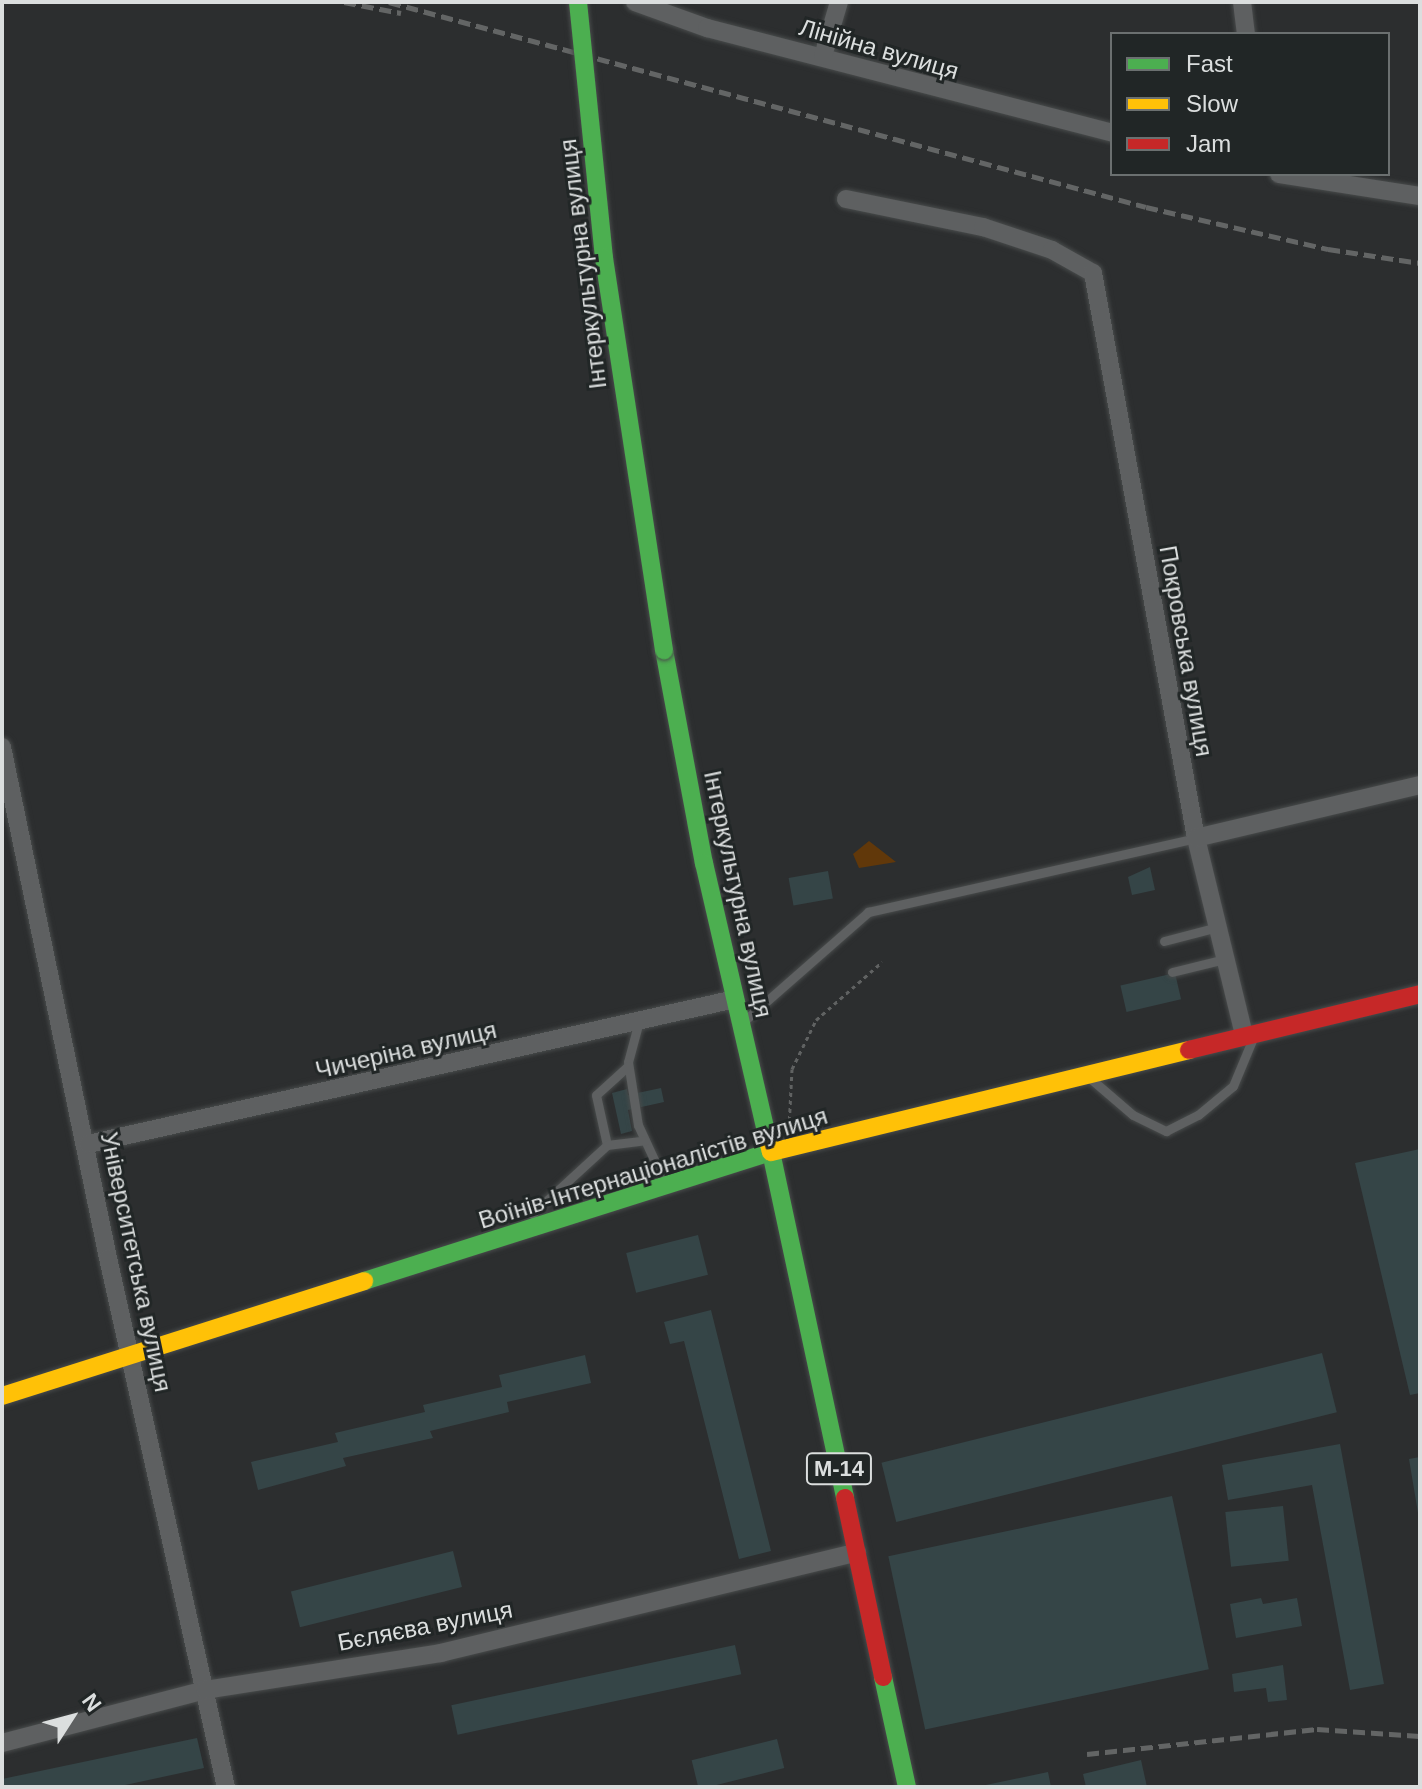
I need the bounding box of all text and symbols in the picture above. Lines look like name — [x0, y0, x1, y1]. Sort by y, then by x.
street label: Лінійна вулиця — [796, 13, 962, 85]
legend — [1110, 32, 1390, 176]
text: Fast — [1186, 50, 1233, 77]
text: Slow — [1186, 90, 1238, 117]
text: Jam — [1186, 130, 1231, 157]
street label: Інтеркультурна вулиця — [553, 137, 613, 391]
street label: Покровська вулиця — [1153, 543, 1219, 759]
street label: Інтеркультурна вулиця — [698, 768, 778, 1020]
street label: Чичеріна вулиця — [313, 1015, 499, 1085]
street label: Воїнів-Інтернаціоналістів вулиця — [475, 1101, 831, 1235]
street label: Університетська вулиця — [94, 1130, 178, 1394]
road number: М-14 — [805, 1451, 873, 1487]
street label: Бєляєва вулиця — [335, 1595, 515, 1657]
north arrow — [32, 1677, 112, 1757]
text: N — [77, 1689, 107, 1716]

